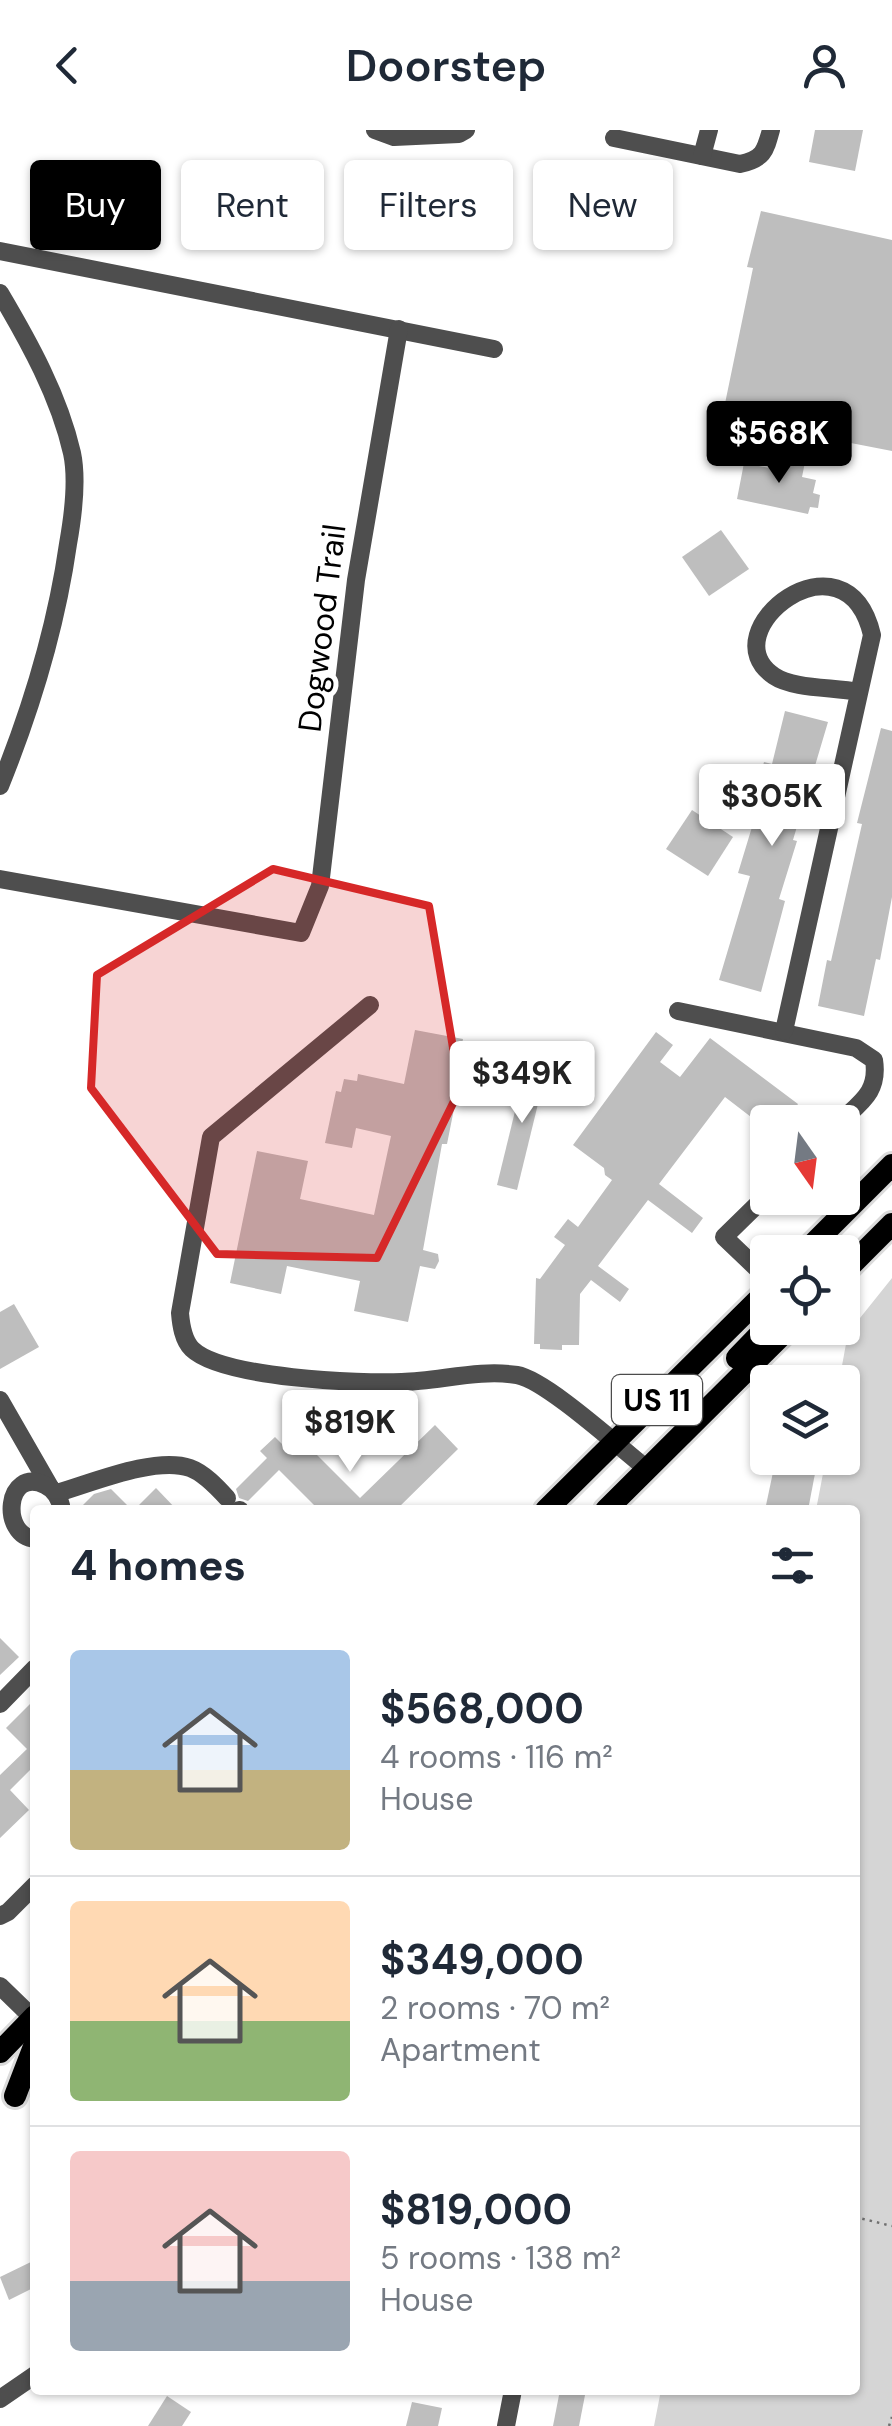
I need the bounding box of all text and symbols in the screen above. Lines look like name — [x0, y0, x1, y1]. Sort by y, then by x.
text: Doorstep — [346, 36, 546, 95]
icon: back — [40, 38, 95, 93]
icon: person — [797, 38, 852, 93]
chip: Buy — [30, 160, 161, 250]
chip: Rent — [181, 160, 324, 250]
chip: Filters — [344, 160, 513, 250]
chip: New — [533, 160, 673, 250]
pin: $568K — [709, 401, 849, 486]
text: $568K — [729, 412, 829, 454]
street label: Dogwood Trail — [288, 522, 356, 734]
pin: $305K — [702, 764, 842, 849]
text: $305K — [721, 775, 823, 817]
pin: $349K — [452, 1041, 592, 1126]
text: $349K — [472, 1052, 572, 1094]
north arrow — [750, 1105, 860, 1215]
map controls — [750, 1105, 860, 1475]
button: locate — [750, 1235, 860, 1345]
button: layers — [750, 1365, 860, 1475]
road number: US 11 — [612, 1375, 702, 1425]
pin: $819K — [280, 1390, 420, 1475]
text: $819K — [304, 1401, 396, 1443]
text: 4 homes — [70, 1538, 246, 1593]
icon: filters — [765, 1538, 820, 1593]
text: $568,000 — [380, 1681, 584, 1736]
icon: home — [150, 1690, 270, 1810]
text: 4 rooms · 116 m² — [380, 1736, 613, 1778]
text: House — [380, 1778, 473, 1820]
text: $349,000 — [380, 1932, 584, 1987]
icon: home — [150, 1941, 270, 2061]
text: 2 rooms · 70 m² — [380, 1987, 610, 2029]
text: Apartment — [380, 2029, 541, 2071]
text: $819,000 — [380, 2182, 572, 2237]
icon: home — [150, 2191, 270, 2311]
text: 5 rooms · 138 m² — [380, 2237, 621, 2279]
text: House — [380, 2279, 473, 2321]

